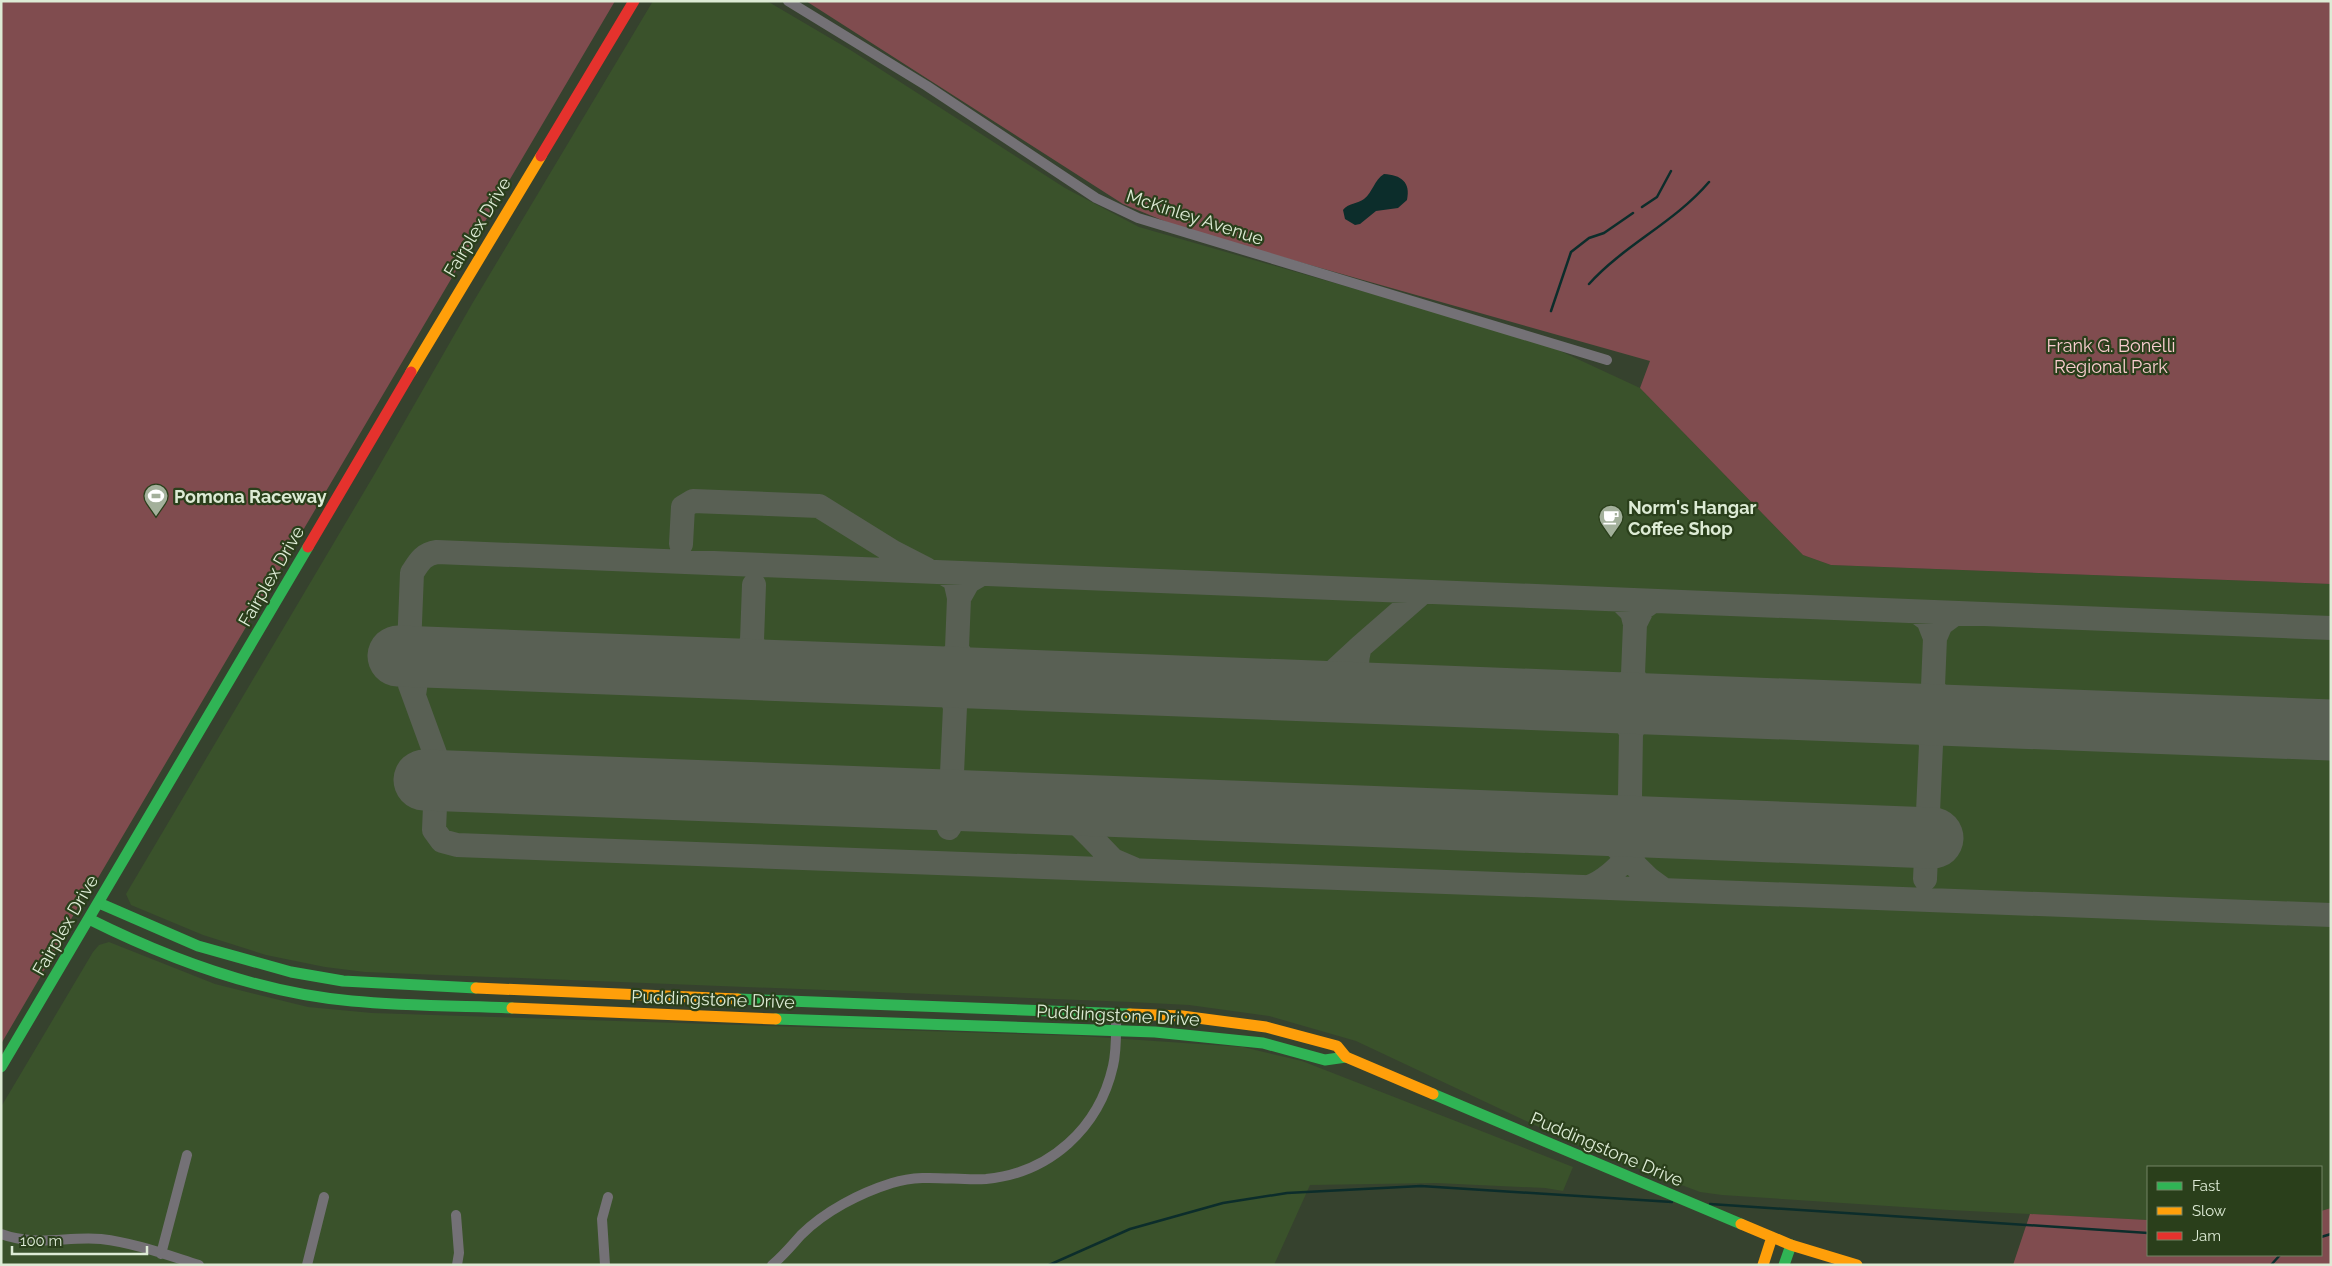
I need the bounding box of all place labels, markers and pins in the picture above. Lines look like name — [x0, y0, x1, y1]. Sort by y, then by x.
sports icon: Pomona Raceway — [143, 483, 169, 517]
place label: Pomona Raceway — [174, 486, 327, 507]
place label: Norm's Hangar Coffee Shop — [1628, 497, 1757, 539]
cafe icon: Norm's Hangar Coffee Shop — [1598, 504, 1624, 538]

